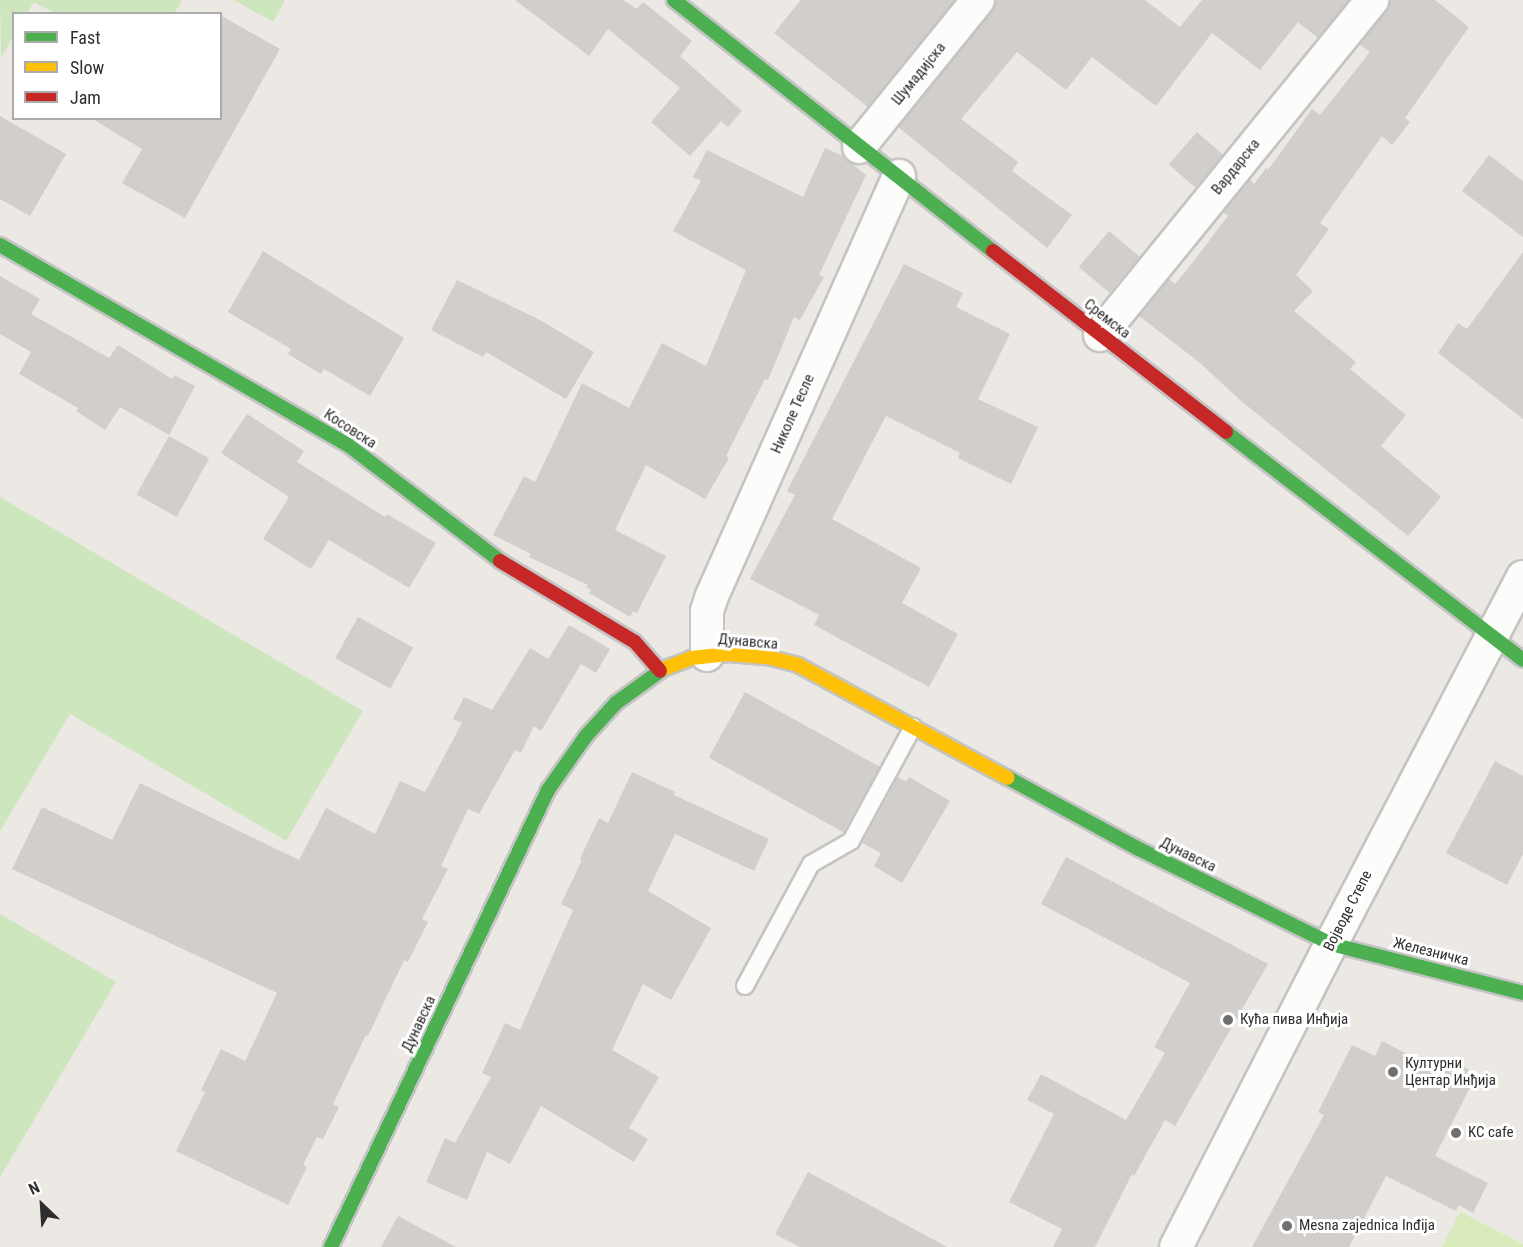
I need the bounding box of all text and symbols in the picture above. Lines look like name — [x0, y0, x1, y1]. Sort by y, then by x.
legend — [12, 12, 222, 120]
text: Fast — [70, 27, 101, 48]
street label: Шумадијска — [888, 39, 950, 109]
text: Slow — [70, 57, 104, 78]
text: Jam — [70, 87, 101, 108]
street label: Вардарска — [1208, 135, 1264, 199]
street label: Сремска — [1080, 295, 1134, 343]
street label: Николе Тесле — [767, 371, 819, 457]
street label: Косовска — [320, 405, 380, 453]
street label: Дунавска — [717, 630, 779, 654]
street label: Дунавска — [1157, 834, 1219, 876]
street label: Војводе Степе — [1320, 868, 1376, 954]
street label: Железничка — [1391, 934, 1471, 970]
street label: Дунавска — [398, 993, 440, 1055]
place label: Кућа пива Инђија — [1240, 1011, 1348, 1029]
marker: Кућа пива Инђија — [1221, 1013, 1235, 1027]
place label: Културни Центар Инђија — [1405, 1054, 1496, 1089]
marker: Културни Центар Инђија — [1386, 1065, 1400, 1079]
place label: KC cafe — [1468, 1124, 1514, 1142]
marker: KC cafe — [1449, 1126, 1463, 1140]
north arrow — [12, 1175, 72, 1235]
text: N — [26, 1178, 43, 1199]
place label: Mesna zajednica Inđija — [1299, 1217, 1435, 1235]
marker: Mesna zajednica Inđija — [1280, 1219, 1294, 1233]

